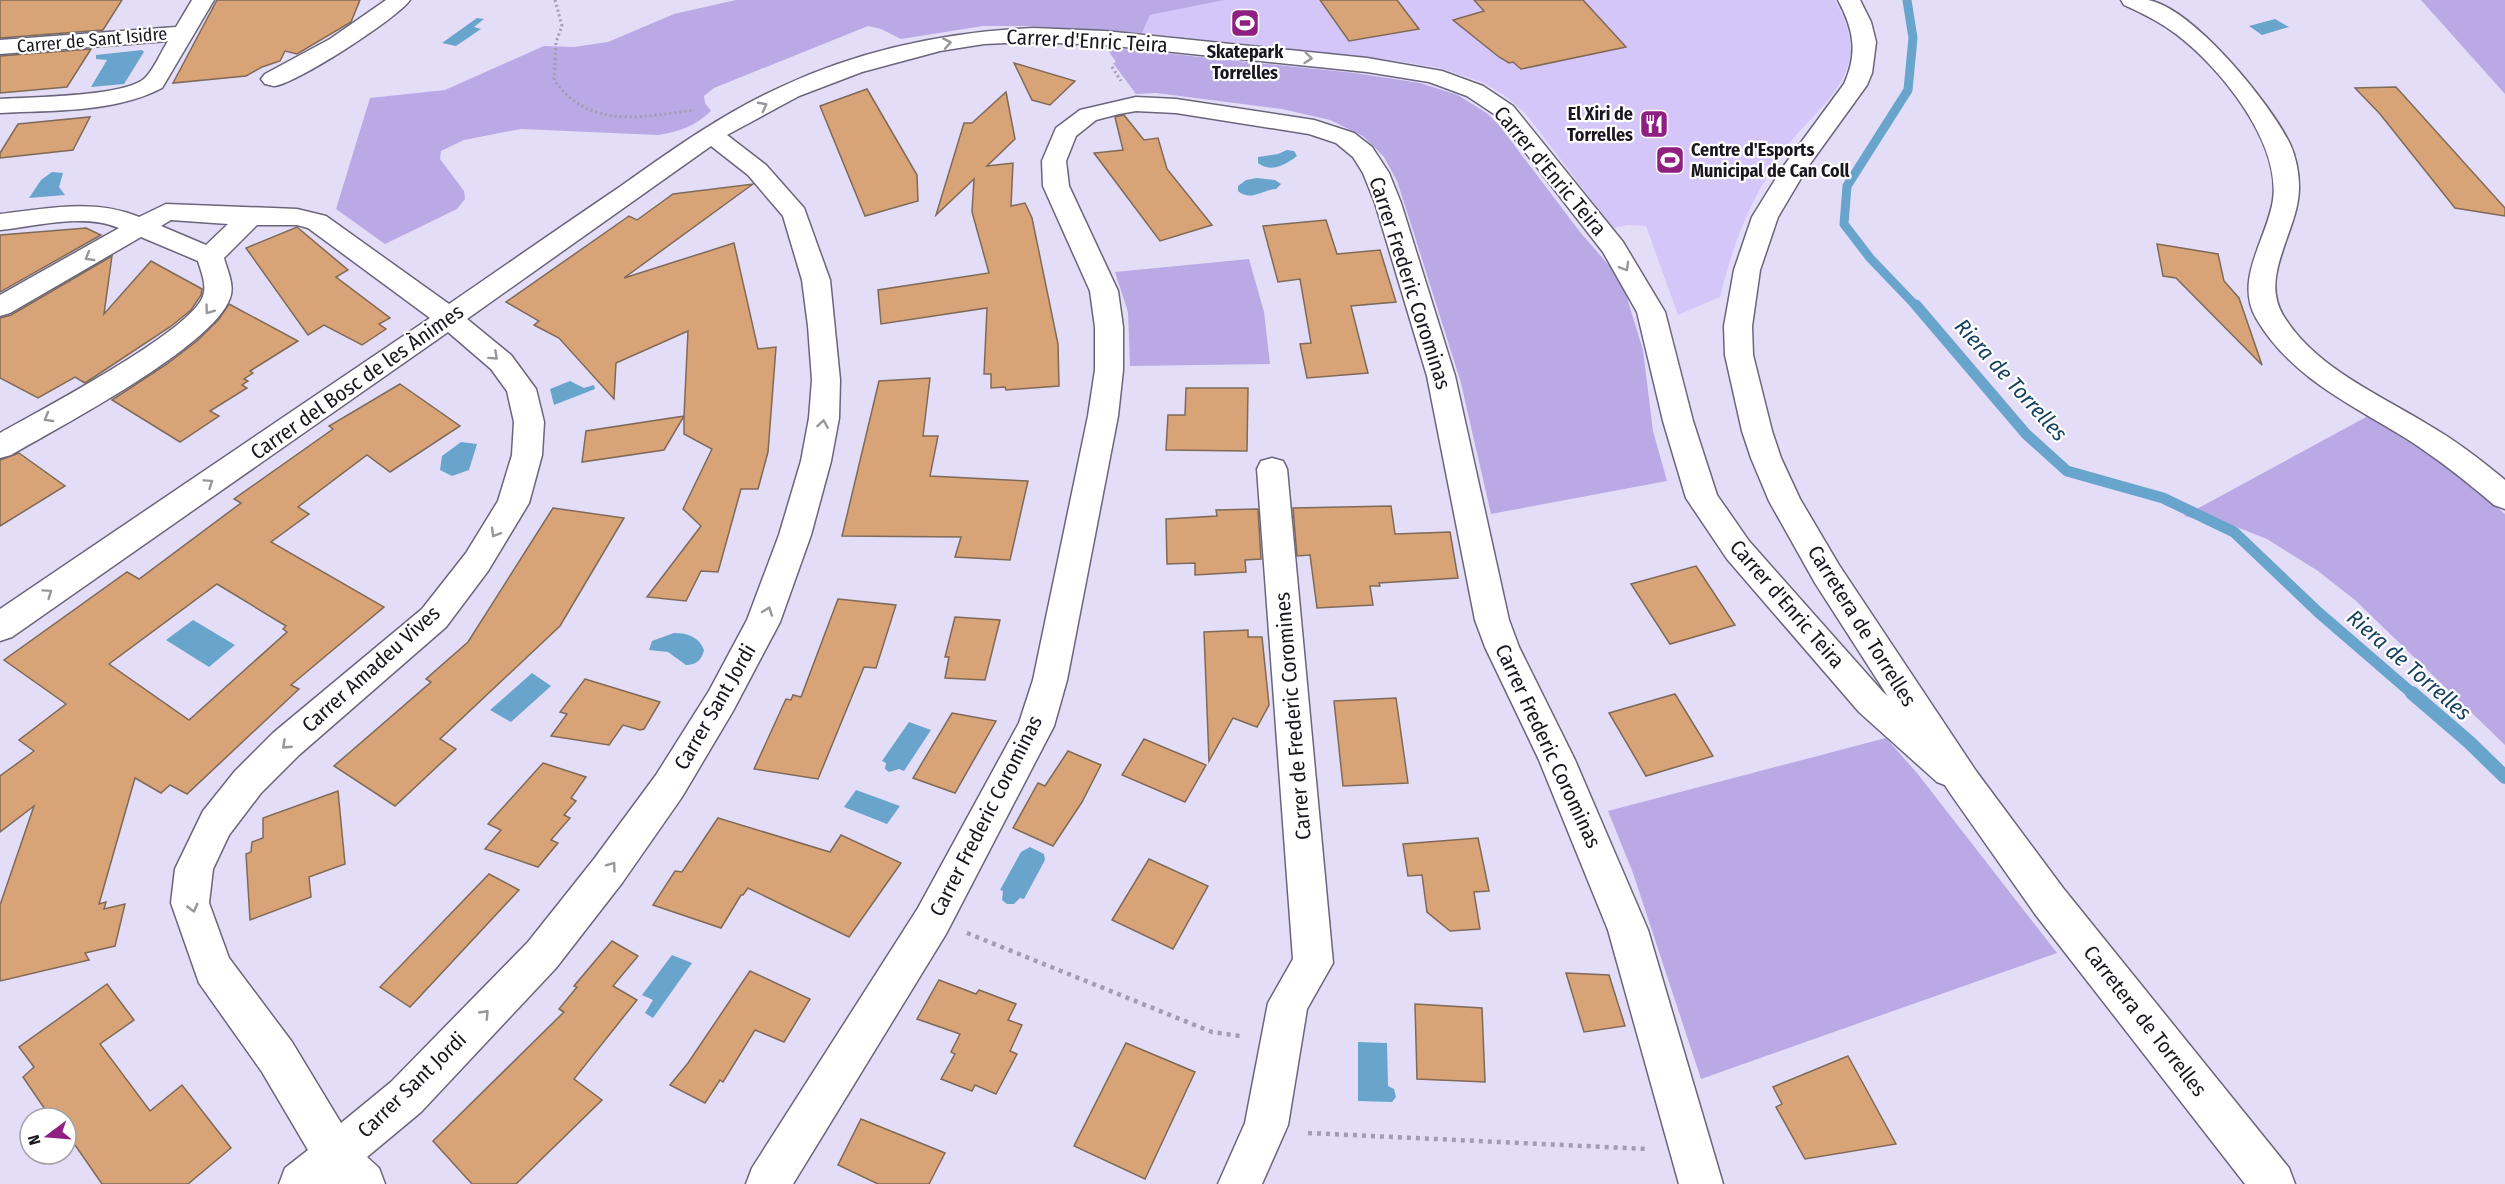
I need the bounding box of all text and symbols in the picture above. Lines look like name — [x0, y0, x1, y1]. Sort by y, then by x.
sports icon: Skatepark Torrelles — [1229, 7, 1261, 39]
street label: Carrer de Sant Isidre — [16, 22, 168, 58]
street label: Carrer d'Enric Teira — [1006, 24, 1168, 58]
one-way arrow — [941, 37, 951, 50]
place label: Skatepark Torrelles — [1207, 41, 1284, 84]
one-way arrow — [1303, 52, 1312, 64]
street label: Carrer d'Enric Teira — [1488, 101, 1612, 241]
one-way arrow — [757, 102, 767, 113]
place label: El Xiri de Torrelles — [1567, 103, 1633, 146]
restaurant icon: El Xiri de Torrelles — [1638, 108, 1670, 140]
place label: Centre d'Esports Municipal de Can Coll — [1691, 139, 1850, 182]
sports icon: Centre d'Esports Municipal de Can Coll — [1654, 144, 1686, 176]
street label: Carrer Frederic Corominas — [1363, 173, 1457, 393]
one-way arrow — [85, 250, 95, 261]
one-way arrow — [1618, 261, 1630, 271]
street label: Carrer del Bosc de les Ànimes — [245, 298, 469, 466]
one-way arrow — [205, 304, 216, 315]
water label: Riera de Torrelles — [1949, 313, 2073, 447]
one-way arrow — [487, 349, 498, 360]
one-way arrow — [44, 411, 54, 423]
one-way arrow — [816, 420, 828, 429]
one-way arrow — [202, 479, 213, 490]
one-way arrow — [490, 527, 502, 537]
street label: Carrer d'Enric Teira — [1724, 535, 1850, 673]
street label: Carretera de Torrelles — [1802, 541, 1922, 711]
one-way arrow — [41, 589, 52, 600]
street label: Carrer de Frederic Coromines — [1269, 591, 1317, 841]
street label: Carrer Amadeu Vives — [297, 600, 446, 738]
water label: Riera de Torrelles — [2342, 604, 2476, 726]
one-way arrow — [760, 606, 773, 617]
street label: Carrer Sant Jordi — [668, 639, 762, 775]
street label: Carrer Frederic Corominas — [1489, 640, 1607, 852]
street label: Carrer Frederic Corominas — [924, 711, 1048, 921]
one-way arrow — [282, 738, 292, 749]
one-way arrow — [604, 862, 615, 873]
one-way arrow — [186, 902, 198, 913]
street label: Carretera de Torrelles — [2078, 940, 2212, 1102]
one-way arrow — [478, 1011, 489, 1021]
street label: Carrer Sant Jordi — [352, 1027, 472, 1143]
north arrow — [18, 1106, 78, 1166]
text: N — [24, 1133, 45, 1147]

